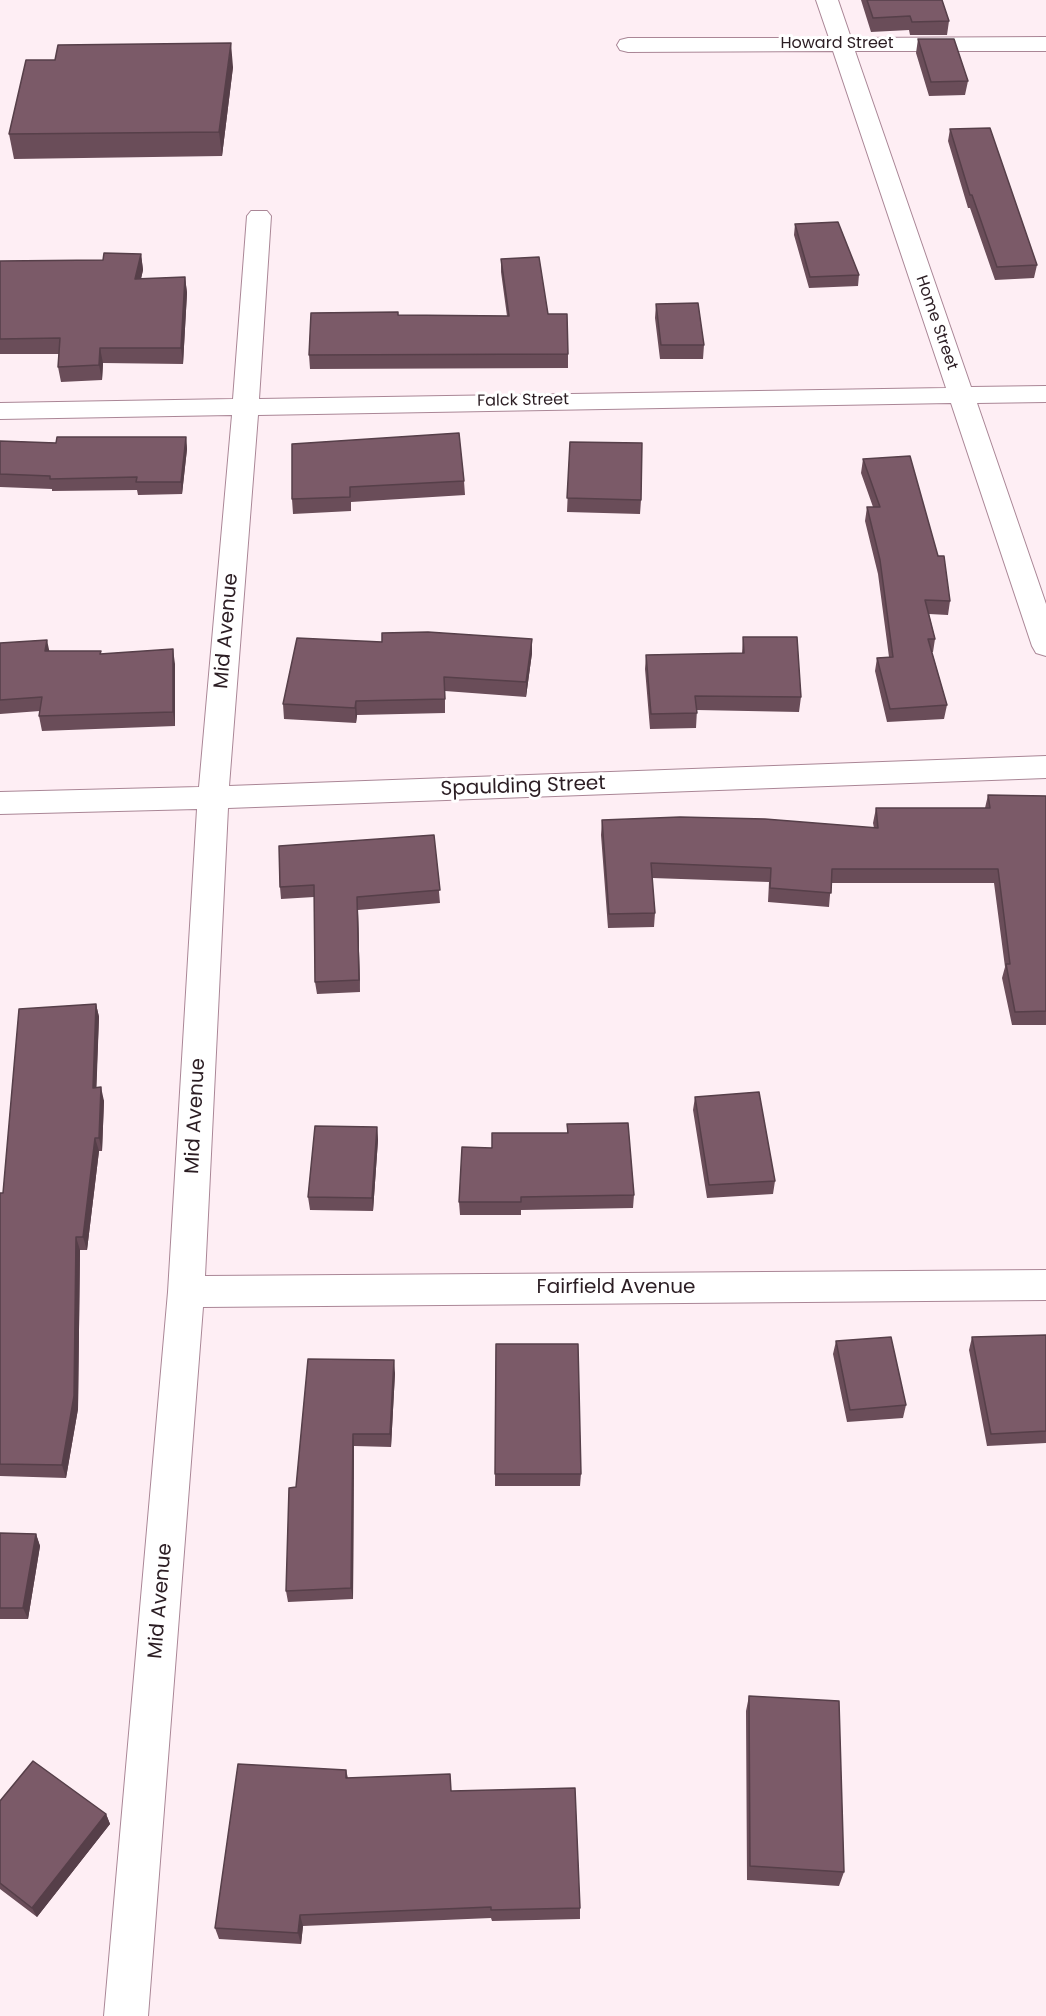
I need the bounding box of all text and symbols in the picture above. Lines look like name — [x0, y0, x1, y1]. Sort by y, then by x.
street label: Howard Street — [780, 34, 894, 54]
street label: Home Street — [911, 273, 961, 373]
street label: Falck Street — [477, 391, 569, 411]
street label: Mid Avenue — [210, 572, 244, 690]
street label: Spaulding Street — [440, 772, 606, 802]
street label: Mid Avenue — [181, 1057, 211, 1175]
street label: Fairfield Avenue — [537, 1276, 695, 1300]
street label: Mid Avenue — [144, 1542, 178, 1660]

